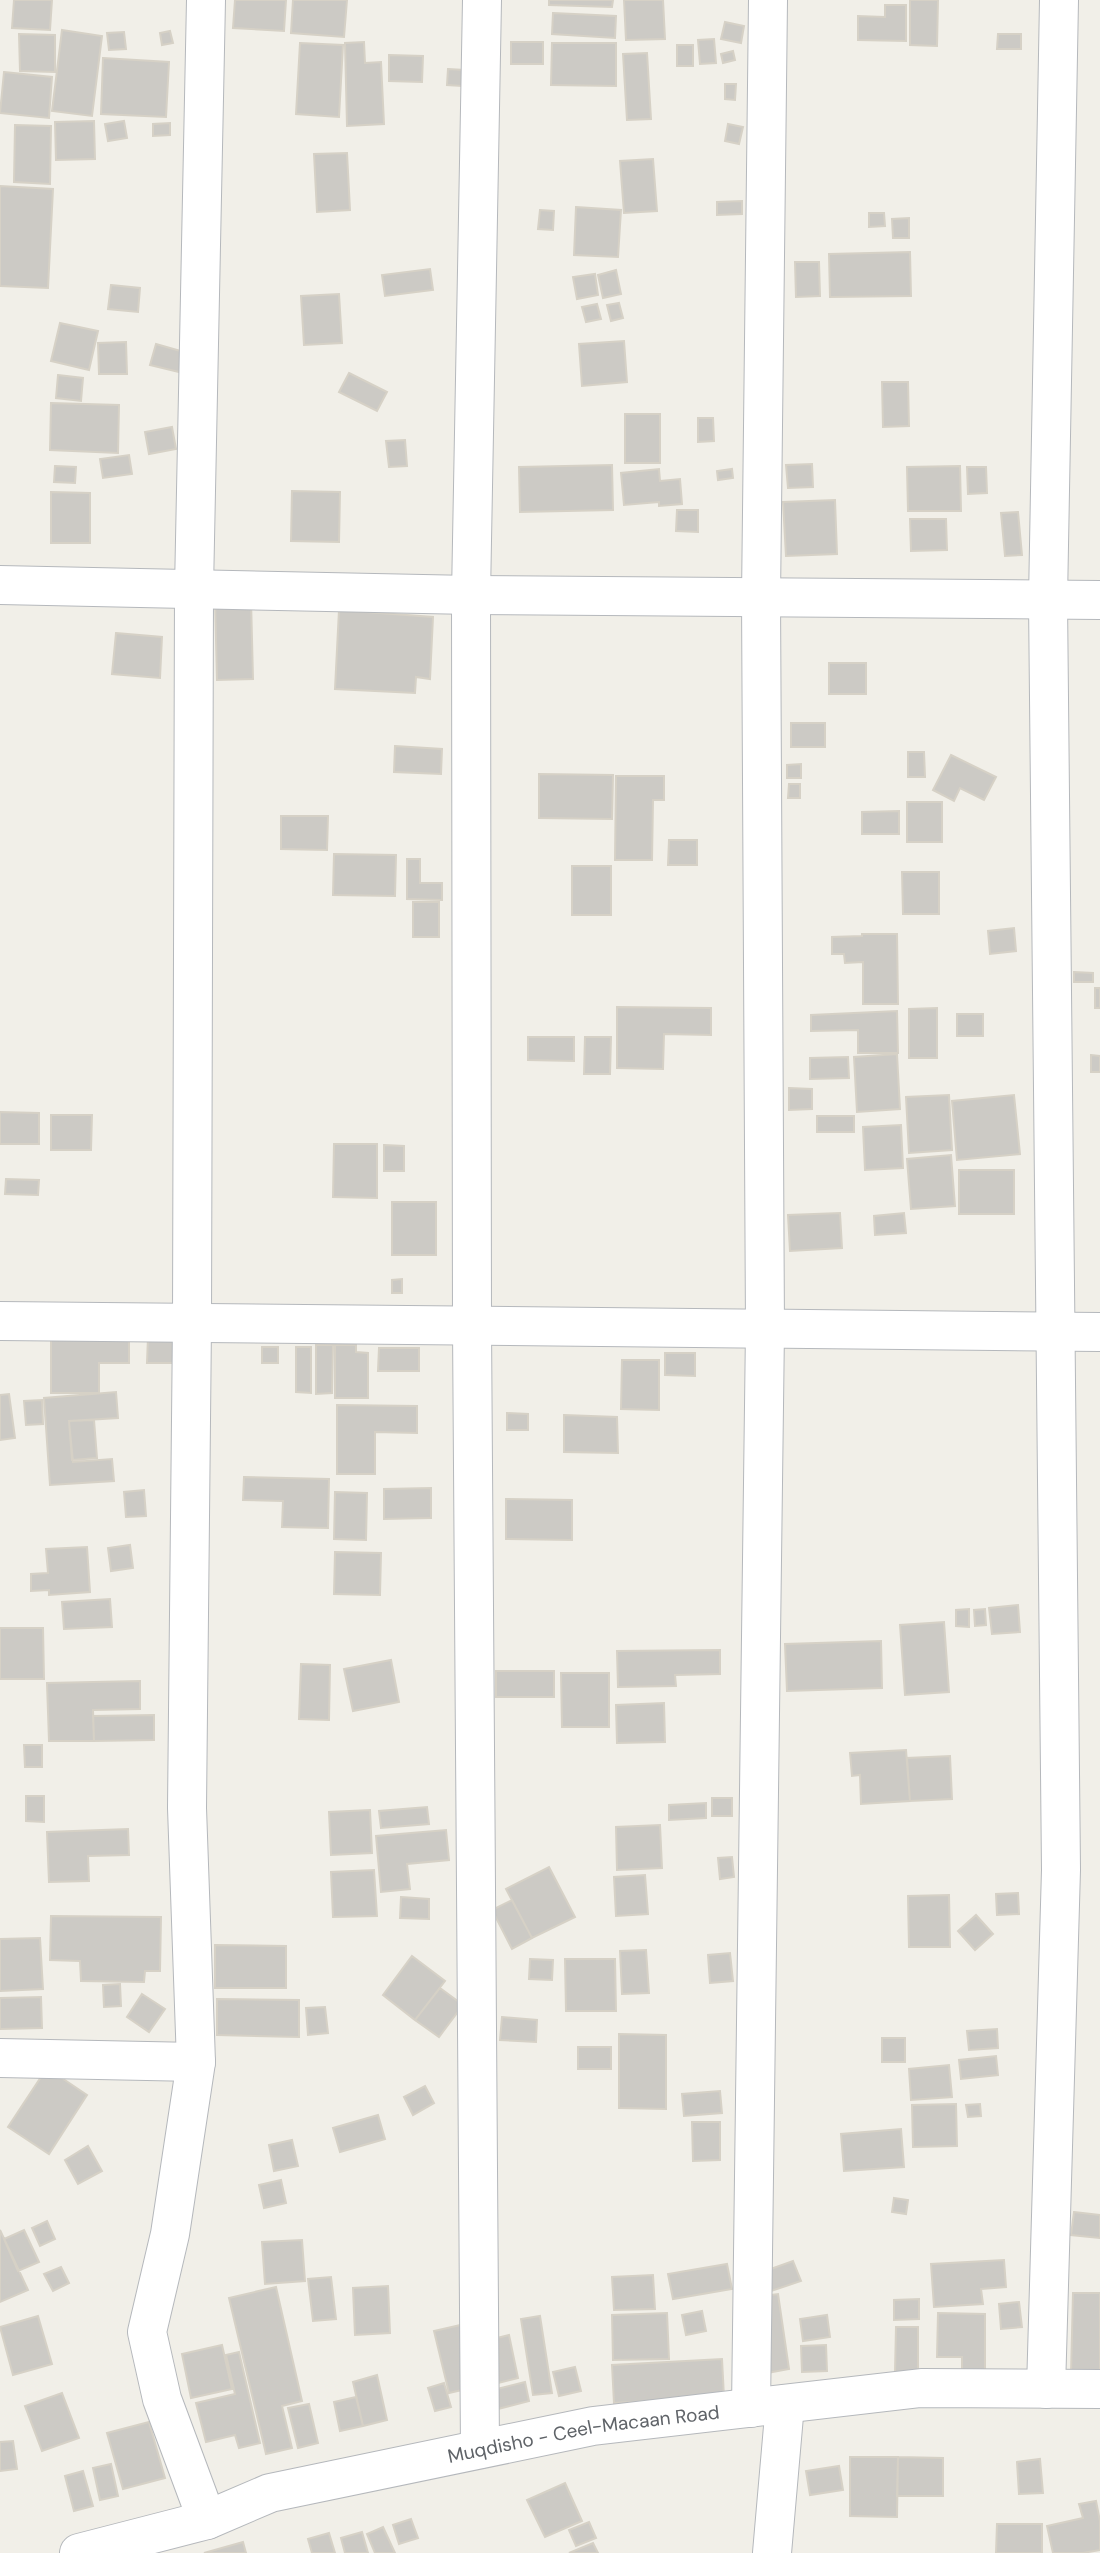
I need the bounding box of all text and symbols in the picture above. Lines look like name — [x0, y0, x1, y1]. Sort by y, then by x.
street label: Muqdisho - Ceel-Macaan Road — [445, 2399, 721, 2469]

